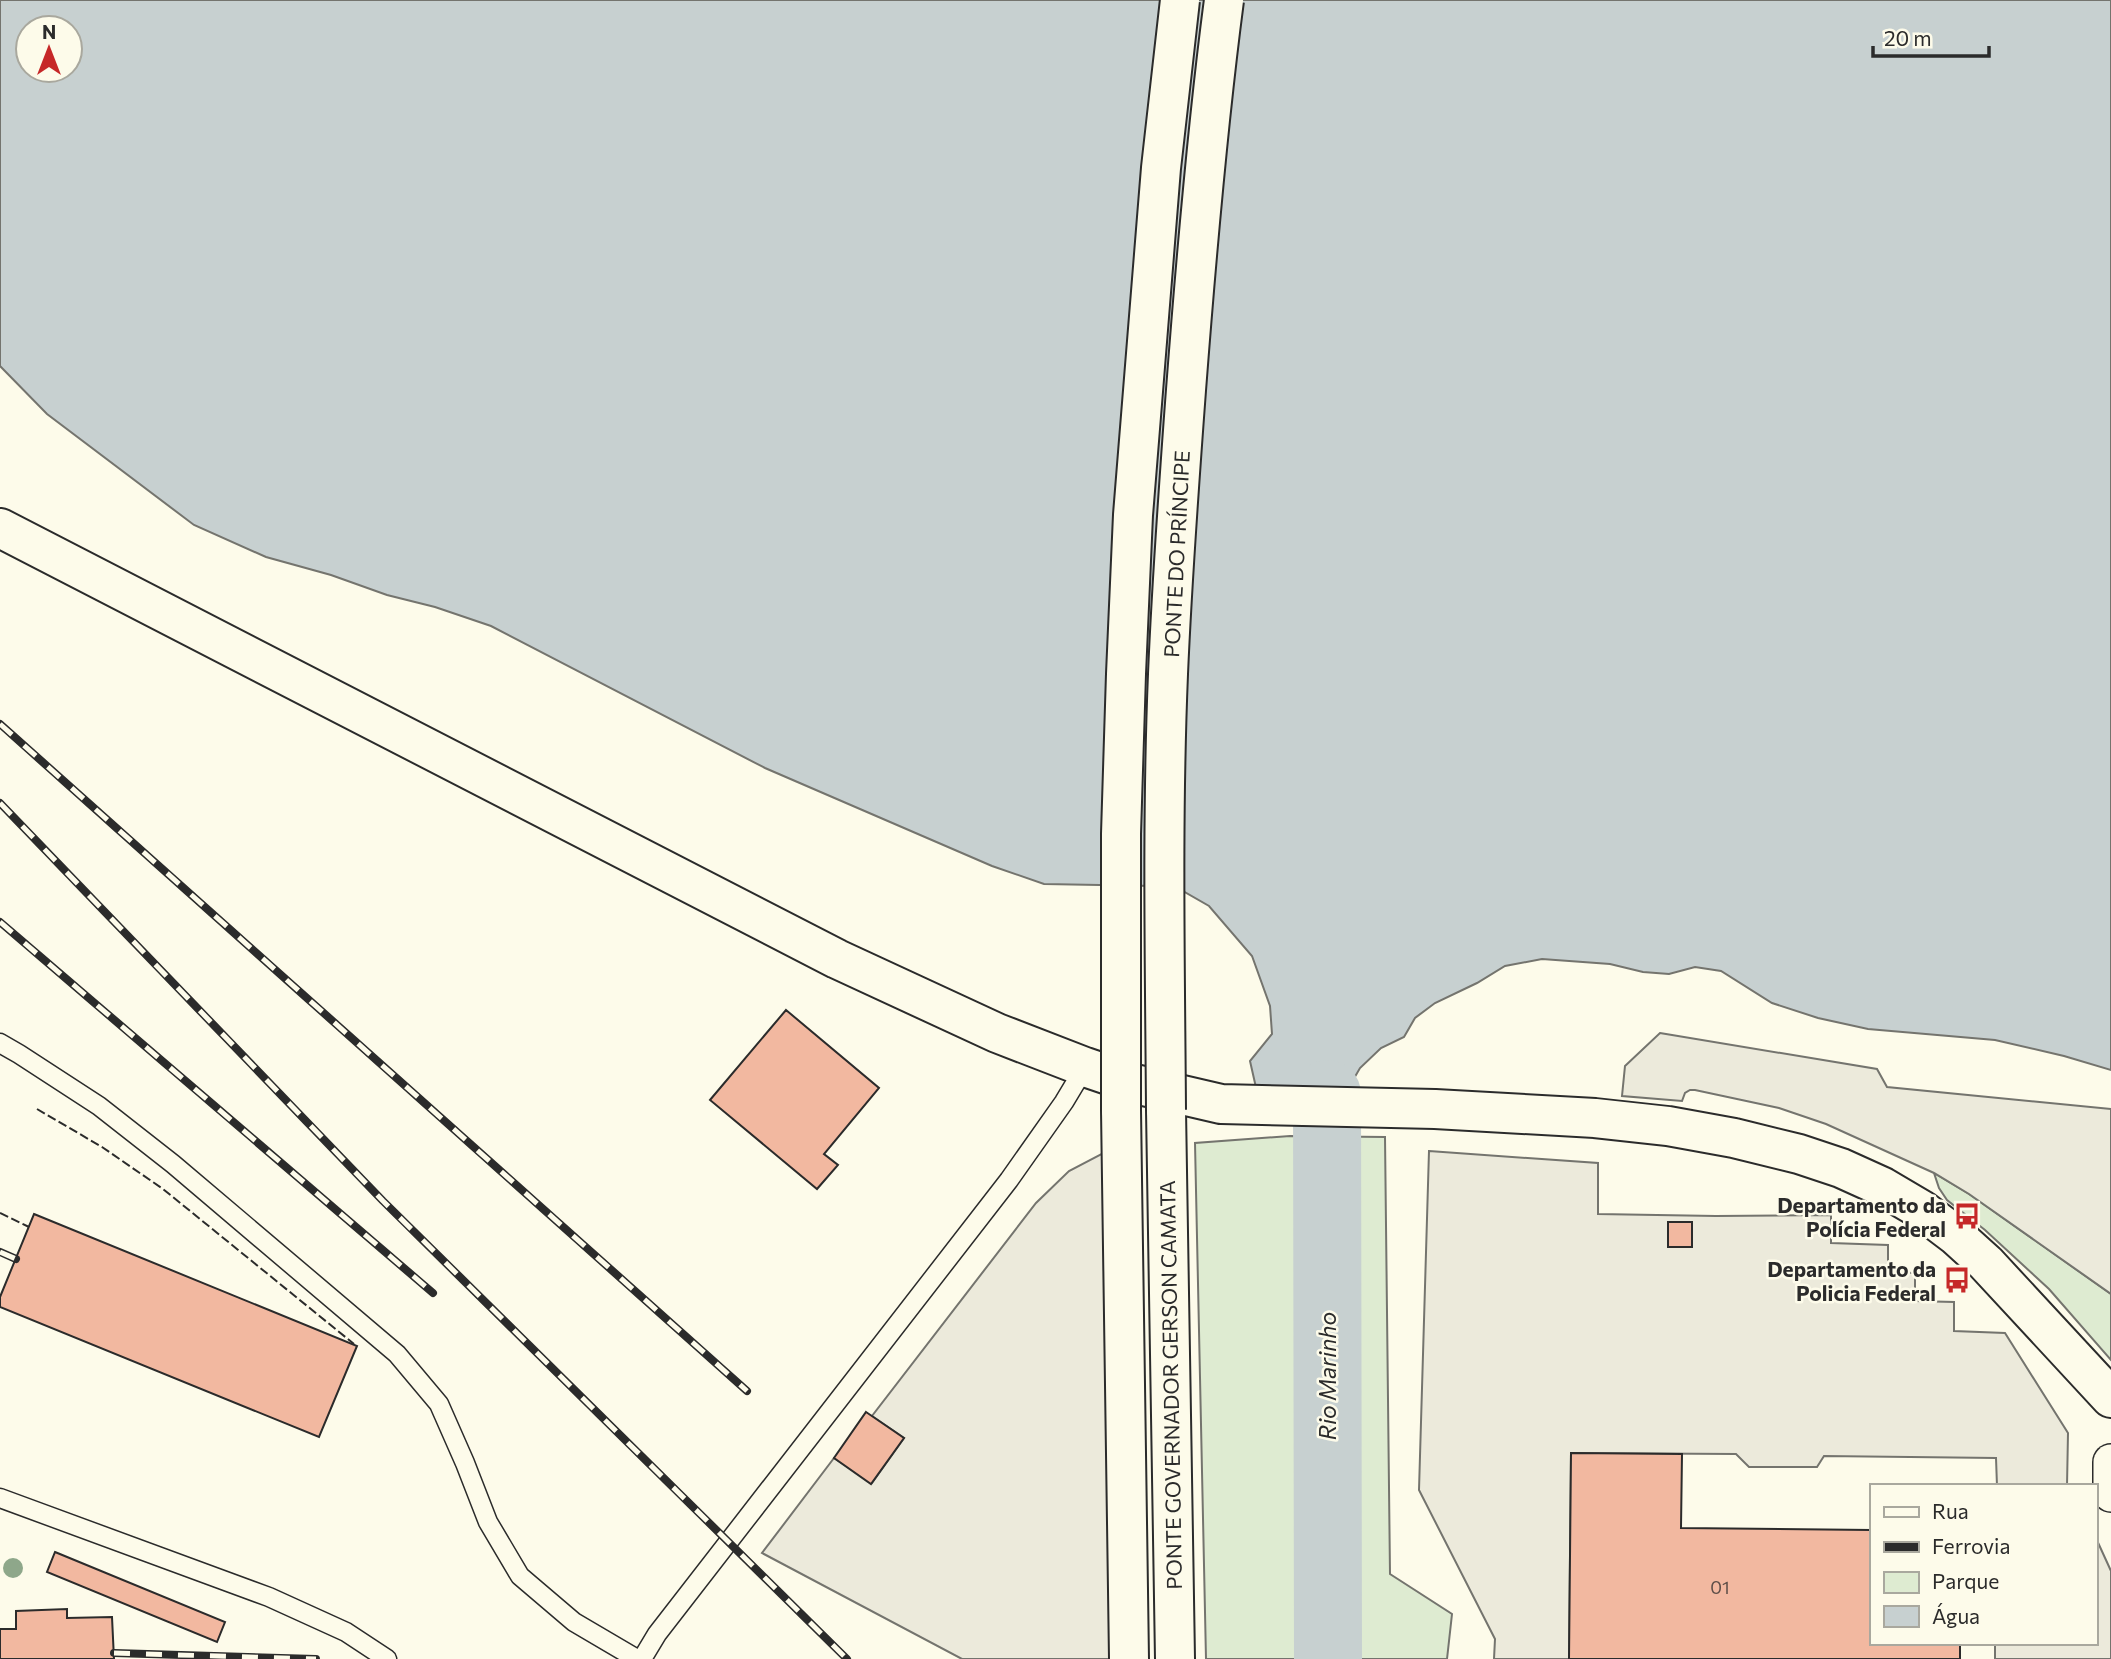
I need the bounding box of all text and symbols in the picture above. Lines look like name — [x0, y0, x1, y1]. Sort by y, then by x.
north arrow — [14, 14, 84, 84]
scale bar — [1873, 14, 1988, 58]
text: N — [42, 20, 56, 43]
text: 20 m — [1884, 25, 1932, 50]
street label: PONTE DO PRÍNCIPE — [1158, 450, 1194, 658]
street label: PONTE GOVERNADOR GERSON CAMATA — [1154, 1180, 1186, 1590]
place label: Departamento da Polícia Federal — [1777, 1192, 1946, 1241]
bus stop icon: Departamento da Polícia Federal — [1952, 1201, 1982, 1231]
place label: Departamento da Policia Federal — [1767, 1256, 1936, 1305]
bus stop icon: Departamento da Policia Federal — [1942, 1265, 1972, 1295]
water label: Rio Marinho — [1313, 1312, 1341, 1440]
legend — [1870, 1484, 2097, 1645]
text: Rua — [1932, 1498, 1969, 1523]
text: Ferrovia — [1932, 1533, 2010, 1558]
text: Parque — [1932, 1568, 1999, 1593]
house number: 01 — [1710, 1576, 1730, 1598]
text: Água — [1932, 1603, 1980, 1628]

